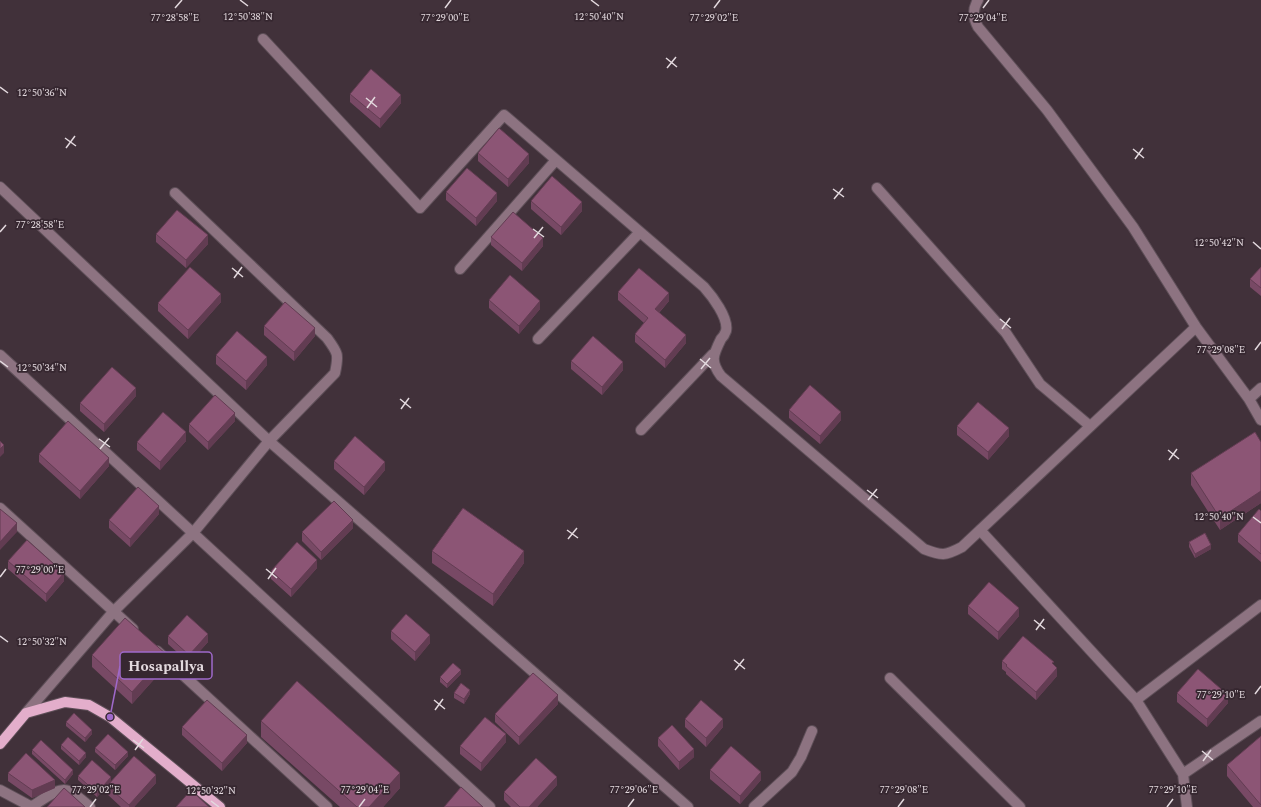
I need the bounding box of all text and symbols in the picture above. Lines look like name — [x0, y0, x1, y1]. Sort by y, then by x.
text: 12°50'38"N — [223, 9, 273, 25]
text: 12°50'40"N — [574, 9, 624, 25]
text: 77°28'58"E — [151, 10, 199, 26]
text: 77°29'00"E — [421, 10, 469, 26]
text: 77°29'02"E — [690, 10, 738, 26]
text: 77°29'04"E — [959, 10, 1007, 26]
text: 12°50'36"N — [17, 85, 67, 101]
text: 77°28'58"E — [16, 217, 64, 233]
text: 12°50'42"N — [1194, 235, 1244, 251]
text: 77°29'08"E — [1197, 342, 1245, 358]
text: 12°50'34"N — [17, 360, 67, 376]
text: 12°50'40"N — [1194, 509, 1244, 525]
text: 77°29'00"E — [16, 562, 64, 578]
text: 12°50'32"N — [17, 634, 67, 650]
callout: Hosapallya — [120, 652, 212, 679]
text: Hosapallya — [128, 655, 204, 678]
text: 77°29'10"E — [1197, 687, 1245, 703]
text: 77°29'02"E — [72, 782, 120, 798]
text: 77°29'04"E — [341, 782, 389, 798]
text: 77°29'06"E — [610, 782, 658, 798]
text: 77°29'08"E — [880, 782, 928, 798]
text: 77°29'10"E — [1149, 782, 1197, 798]
text: 12°50'32"N — [186, 783, 236, 799]

